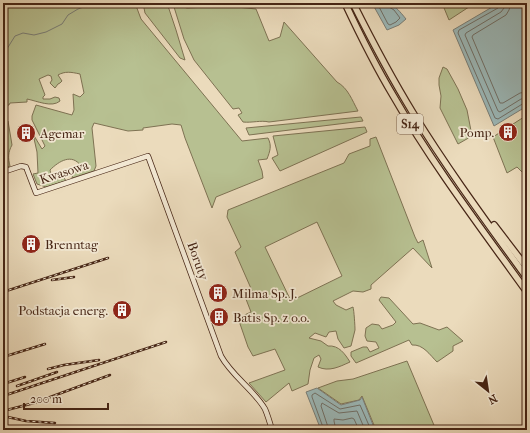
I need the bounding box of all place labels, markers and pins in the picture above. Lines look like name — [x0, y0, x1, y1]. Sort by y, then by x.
building icon: Pomp. — [497, 121, 519, 143]
building icon: Agemar — [15, 122, 37, 144]
place label: Pomp. — [460, 125, 494, 140]
place label: Agemar — [39, 126, 85, 141]
building icon: Brenntag — [20, 233, 42, 255]
place label: Brenntag — [45, 237, 99, 252]
building icon: Milma Sp. J. — [207, 282, 229, 304]
place label: Milma Sp. J. — [232, 286, 297, 301]
building icon: Podstacja energ. — [111, 299, 133, 321]
place label: Podstacja energ. — [18, 303, 108, 318]
building icon: Batis Sp. z o.o. — [208, 306, 230, 328]
place label: Batis Sp. z o.o. — [233, 310, 309, 325]

